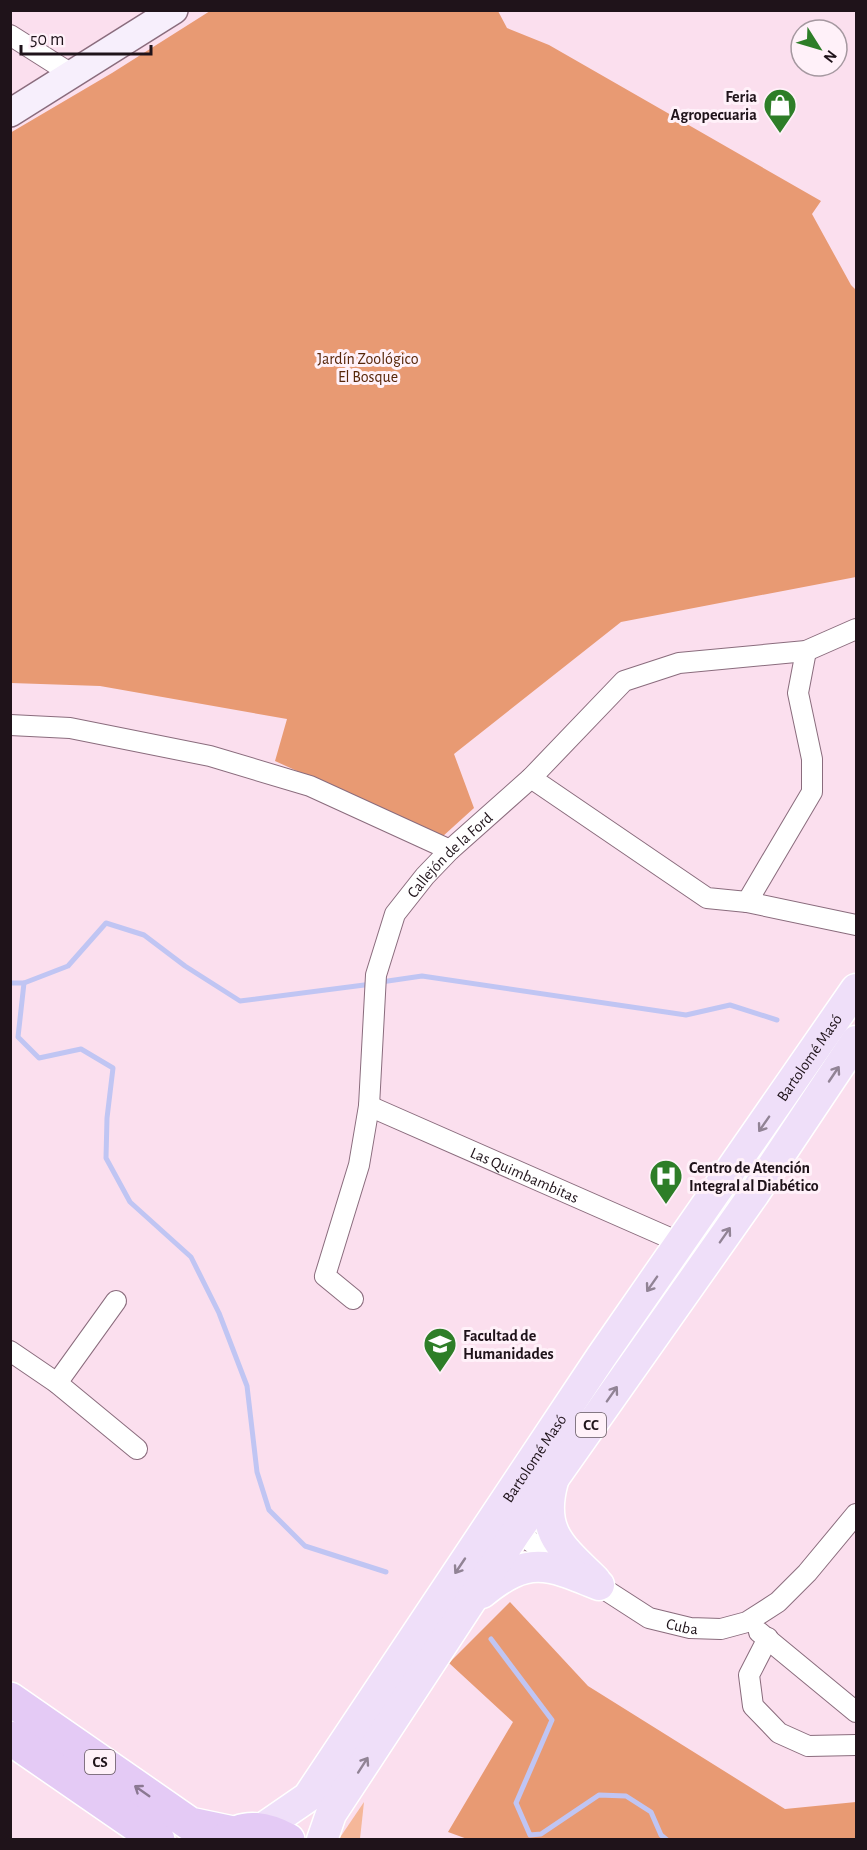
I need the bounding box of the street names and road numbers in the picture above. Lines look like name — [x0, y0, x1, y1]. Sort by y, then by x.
street label: Callejón de la Ford — [404, 809, 496, 901]
street label: Bartolomé Masó — [774, 1011, 845, 1104]
street label: Las Quimbambitas — [468, 1145, 581, 1206]
street label: Bartolomé Masó — [500, 1412, 570, 1505]
road number: CC — [576, 1413, 606, 1437]
street label: Cuba — [665, 1616, 698, 1637]
road number: CS — [85, 1750, 115, 1774]

